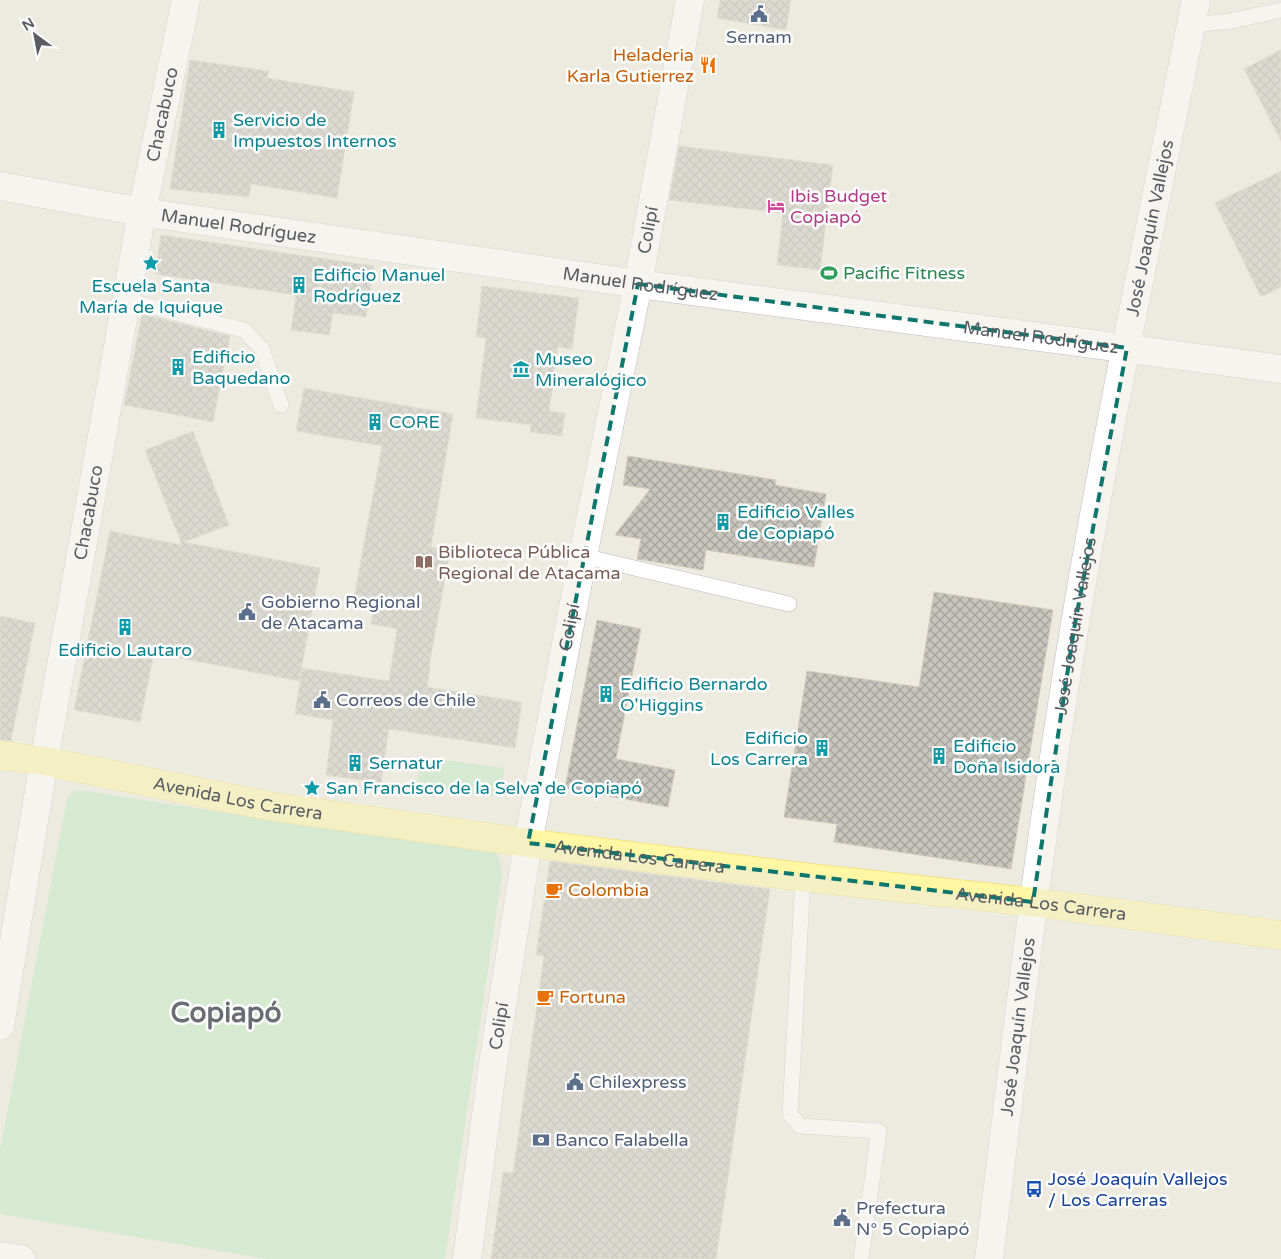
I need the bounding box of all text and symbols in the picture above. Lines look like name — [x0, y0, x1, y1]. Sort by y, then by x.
public building icon: Sernam — [749, 4, 769, 24]
north arrow — [10, 10, 60, 60]
text: N — [19, 14, 38, 35]
place label: Sernam — [726, 26, 792, 48]
place label: Heladeria Karla Gutierrez — [567, 44, 694, 87]
restaurant icon: Heladeria Karla Gutierrez — [698, 55, 718, 75]
street label: Chacabuco — [142, 65, 183, 164]
place label: Servicio de Impuestos Internos — [233, 109, 397, 152]
building icon: Servicio de Impuestos Internos — [209, 120, 229, 140]
street label: José Joaquín Vallejos — [1121, 138, 1178, 318]
place label: Ibis Budget Copiapó — [790, 185, 887, 228]
hotel icon: Ibis Budget Copiapó — [766, 196, 786, 216]
street label: Manuel Rodríguez — [159, 204, 318, 248]
street label: Colipí — [633, 204, 663, 256]
place icon: Escuela Santa María de Iquique — [141, 253, 161, 273]
street label: Manuel Rodríguez — [561, 262, 720, 306]
place label: Pacific Fitness — [843, 262, 965, 284]
sports icon: Pacific Fitness — [819, 263, 839, 283]
place label: Edificio Manuel Rodríguez — [313, 264, 445, 307]
place label: Escuela Santa María de Iquique — [79, 275, 223, 318]
building icon: Edificio Manuel Rodríguez — [289, 275, 309, 295]
street label: Manuel Rodríguez — [962, 316, 1120, 358]
place label: Edificio Baquedano — [192, 346, 291, 389]
place label: Museo Mineralógico — [535, 348, 647, 391]
building icon: Edificio Baquedano — [168, 357, 188, 377]
museum icon: Museo Mineralógico — [511, 359, 531, 379]
place label: CORE — [389, 411, 440, 433]
building icon: CORE — [365, 412, 385, 432]
street label: Chacabuco — [69, 463, 108, 562]
place label: Edificio Valles de Copiapó — [737, 501, 855, 544]
building icon: Edificio Valles de Copiapó — [713, 512, 733, 532]
street label: José Joaquín Vallejos — [1050, 535, 1101, 716]
place label: Biblioteca Pública Regional de Atacama — [438, 541, 621, 584]
library icon: Biblioteca Pública Regional de Atacama — [414, 552, 434, 572]
place label: Gobierno Regional de Atacama — [261, 591, 420, 634]
street label: Colipí — [554, 601, 585, 653]
public building icon: Gobierno Regional de Atacama — [237, 602, 257, 622]
building icon: Edificio Lautaro — [115, 617, 135, 637]
place label: Edificio Lautaro — [58, 639, 192, 661]
place label: Edificio Bernardo O'Higgins — [620, 673, 768, 716]
building icon: Edificio Bernardo O'Higgins — [596, 684, 616, 704]
place label: Correos de Chile — [336, 689, 476, 711]
public building icon: Correos de Chile — [312, 690, 332, 710]
place label: Edificio Los Carrera — [710, 727, 808, 770]
place label: Edificio Doña Isidora — [953, 735, 1060, 778]
building icon: Edificio Los Carrera — [812, 738, 832, 758]
building icon: Edificio Doña Isidora — [929, 746, 949, 766]
place label: Sernatur — [369, 752, 443, 774]
building icon: Sernatur — [345, 753, 365, 773]
street label: Avenida Los Carrera — [151, 772, 324, 825]
place label: San Francisco de la Selva de Copiapó — [326, 777, 642, 799]
place icon: San Francisco de la Selva de Copiapó — [302, 778, 322, 798]
street label: Avenida Los Carrera — [553, 835, 726, 878]
place label: Colombia — [568, 879, 649, 901]
cafe icon: Colombia — [544, 880, 564, 900]
street label: Avenida Los Carrera — [954, 883, 1128, 925]
street label: José Joaquín Vallejos — [996, 936, 1040, 1117]
place label: Fortuna — [559, 986, 626, 1008]
cafe icon: Fortuna — [535, 987, 555, 1007]
district label: Copiapó — [170, 996, 282, 1030]
street label: Colipí — [484, 1000, 514, 1052]
place label: Chilexpress — [589, 1071, 687, 1093]
public building icon: Chilexpress — [565, 1072, 585, 1092]
place label: Banco Falabella — [555, 1129, 689, 1151]
bank icon: Banco Falabella — [531, 1130, 551, 1150]
place label: José Joaquín Vallejos / Los Carreras — [1048, 1168, 1228, 1211]
bus stop icon: José Joaquín Vallejos / Los Carreras — [1024, 1179, 1044, 1199]
place label: Prefectura N° 5 Copiapó — [856, 1197, 969, 1240]
public building icon: Prefectura N° 5 Copiapó — [832, 1208, 852, 1228]

